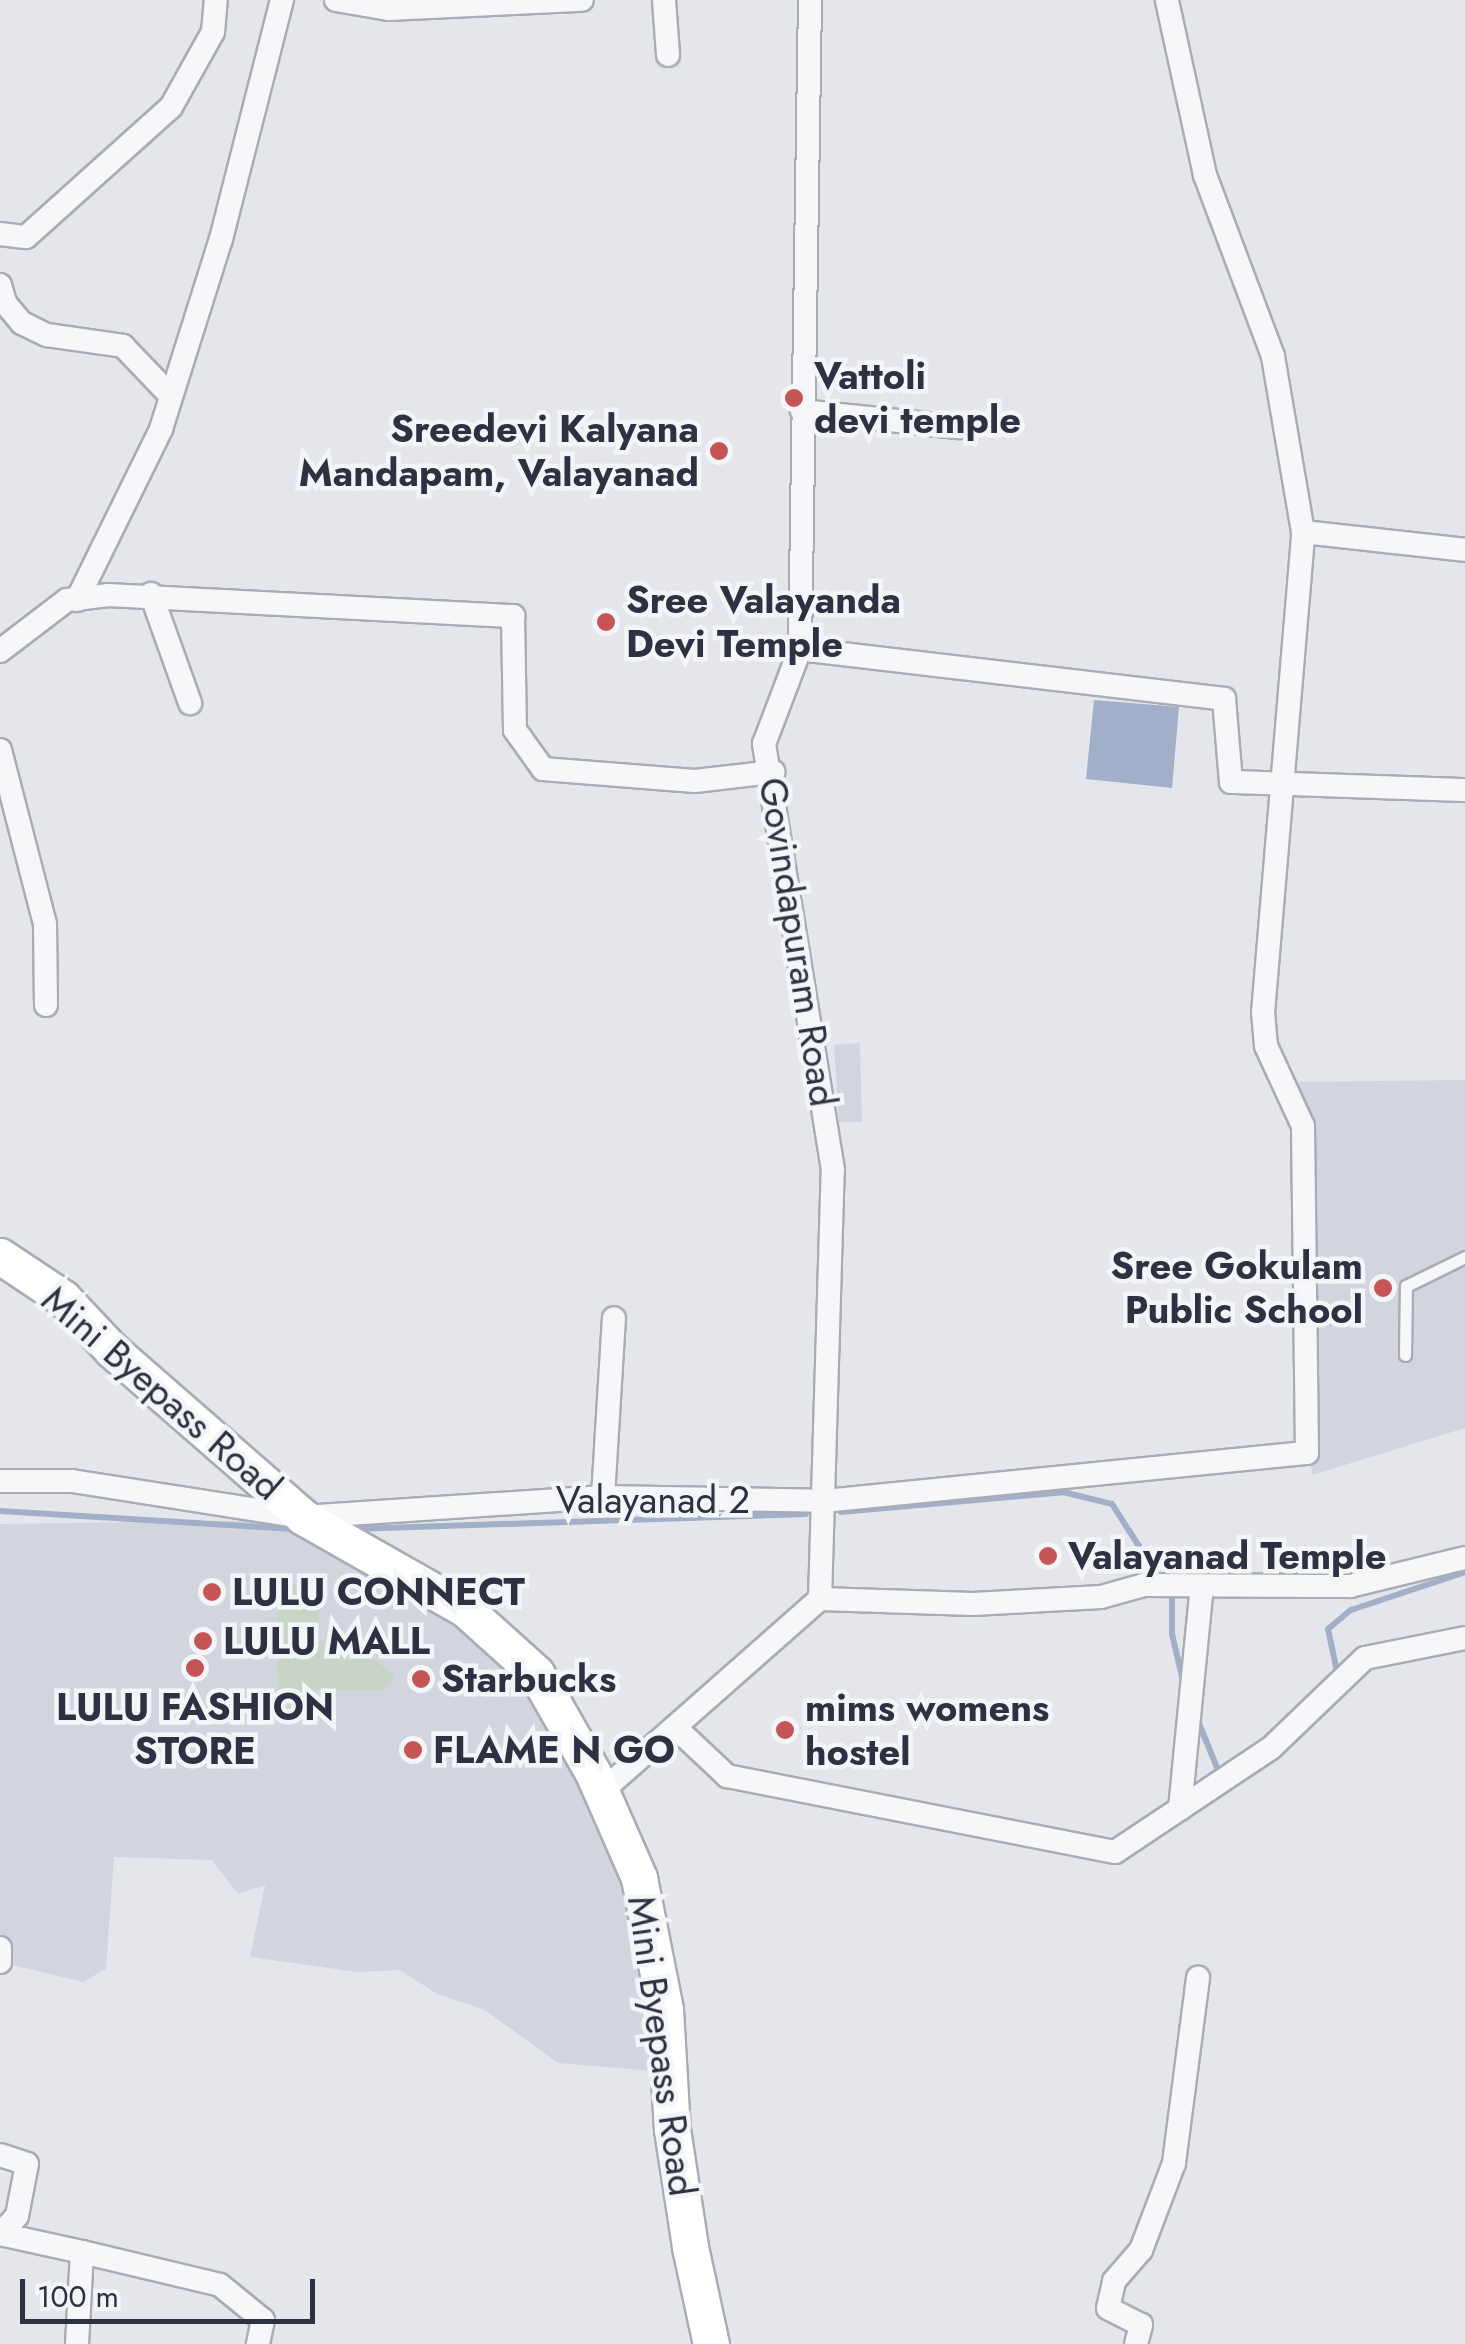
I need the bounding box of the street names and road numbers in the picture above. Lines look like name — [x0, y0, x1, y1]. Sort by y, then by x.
street label: Govindapuram Road — [750, 774, 846, 1110]
street label: Mini Byepass Road — [33, 1276, 291, 1510]
street label: Valayanad 2 — [556, 1477, 750, 1523]
street label: Mini Byepass Road — [618, 1893, 706, 2199]

